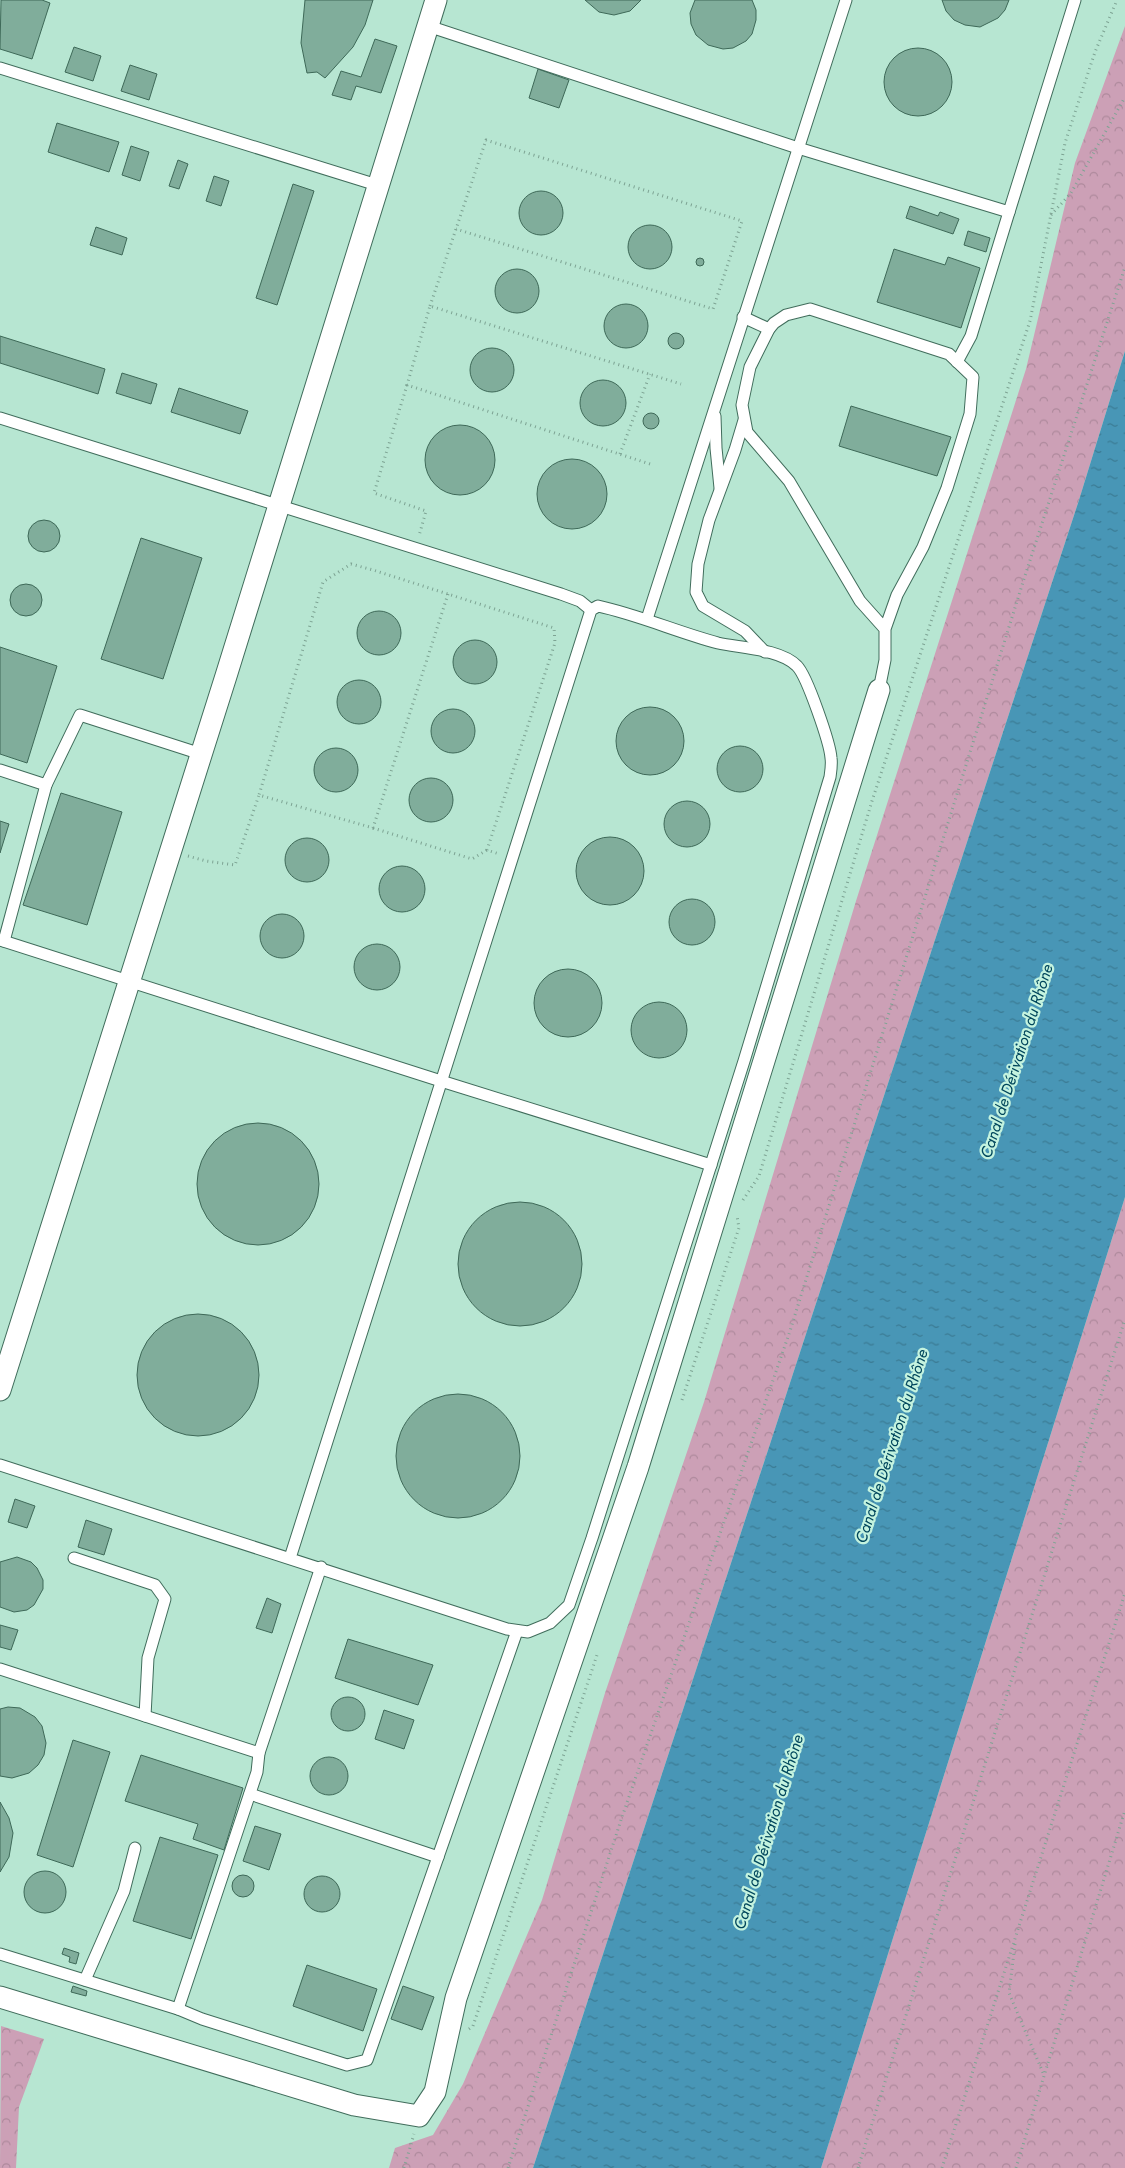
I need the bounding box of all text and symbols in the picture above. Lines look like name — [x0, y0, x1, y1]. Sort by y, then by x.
water label: Canal de Dérivation du Rhône — [974, 961, 1059, 1161]
water label: Canal de Dérivation du Rhône — [849, 1346, 934, 1546]
water label: Canal de Dérivation du Rhône — [728, 1732, 809, 1932]

